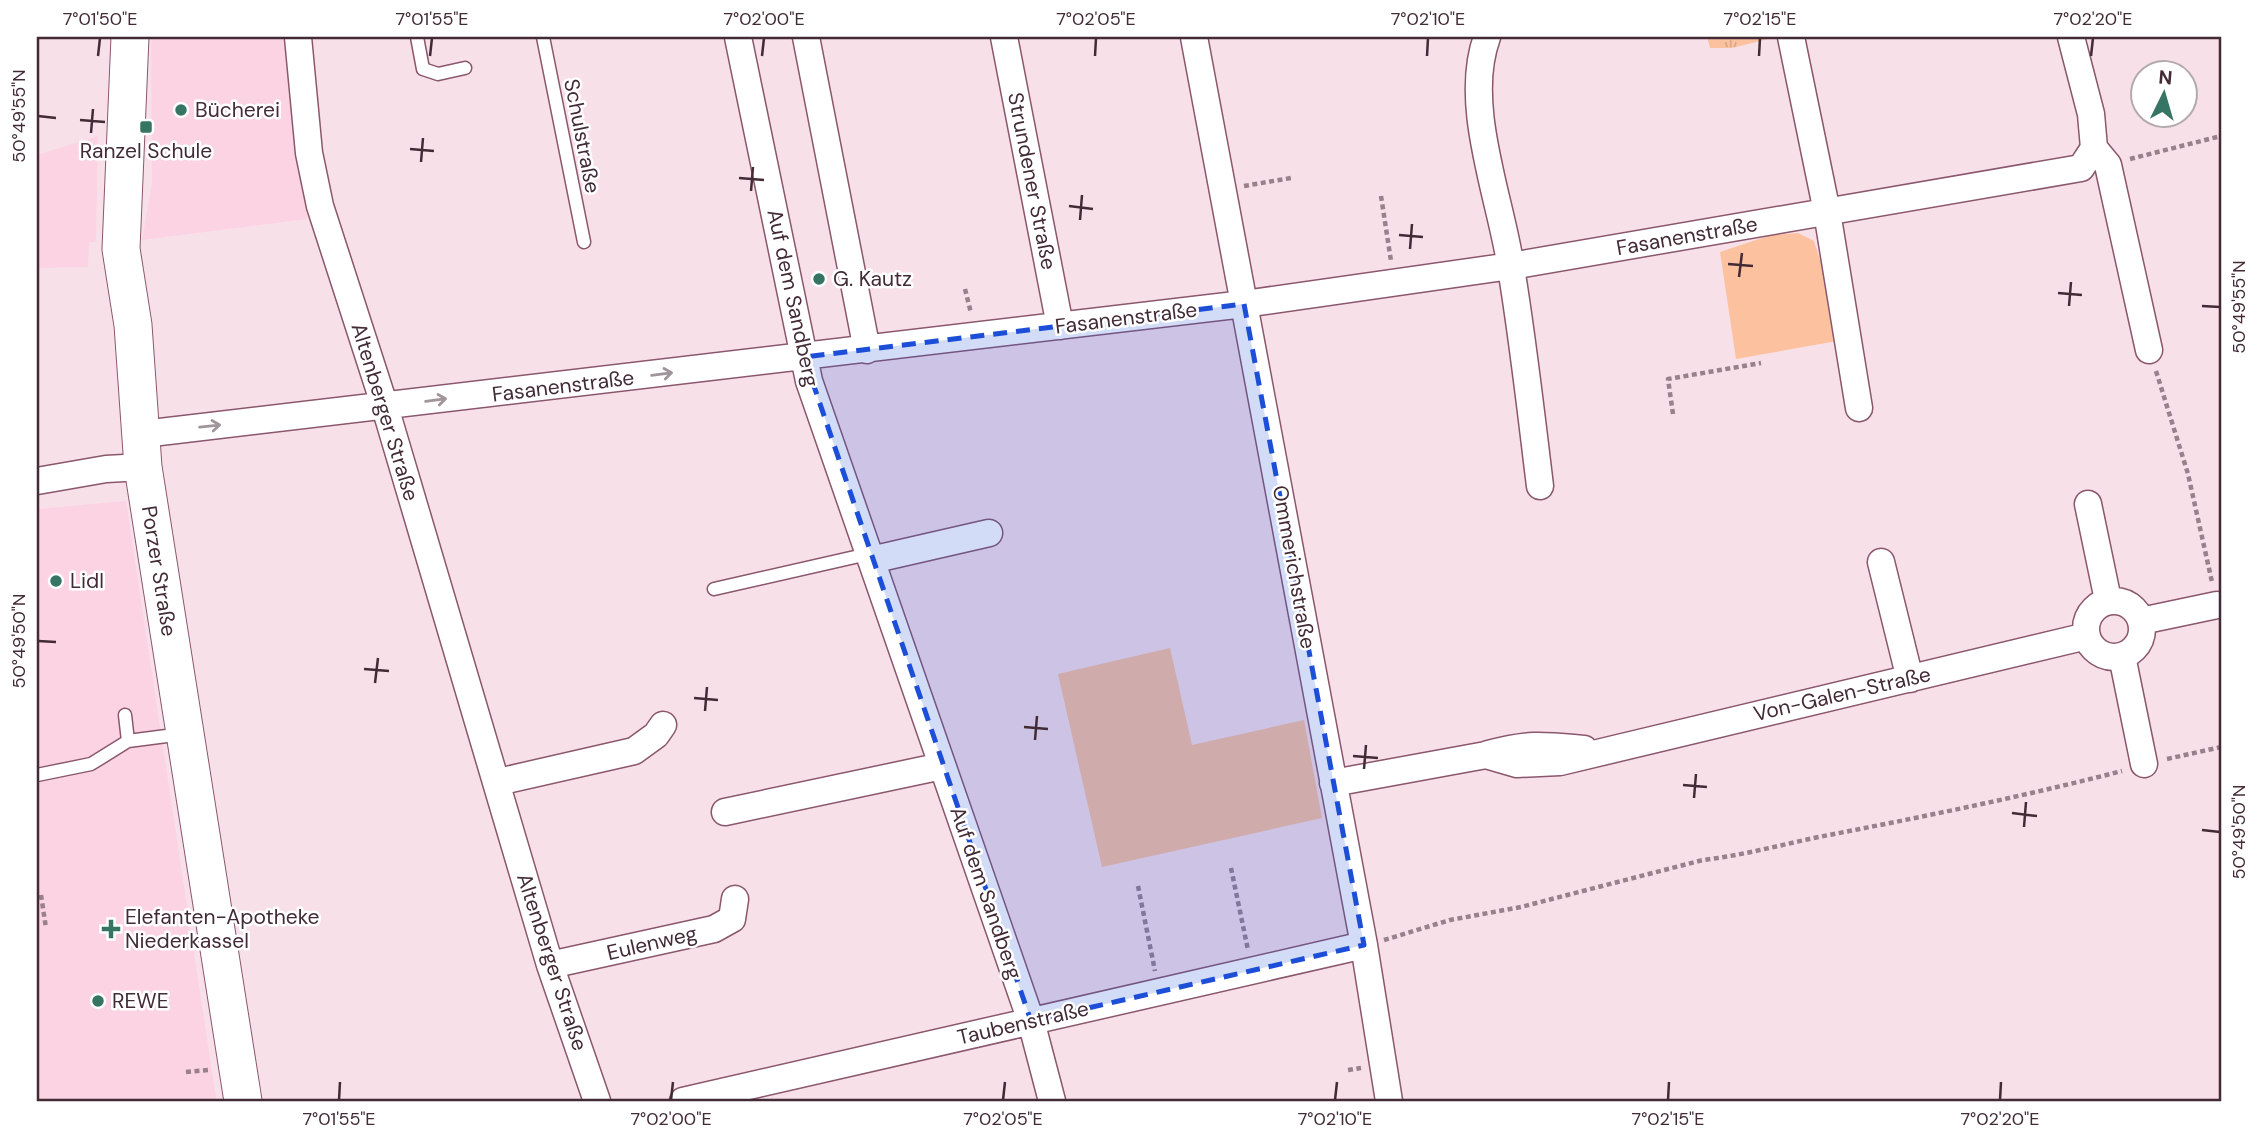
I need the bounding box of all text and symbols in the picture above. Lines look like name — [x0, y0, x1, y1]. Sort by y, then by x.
text: 7°01'50"E — [63, 7, 137, 31]
text: 7°01'55"E — [395, 7, 469, 31]
text: 7°02'00"E — [723, 7, 805, 31]
text: 7°02'05"E — [1056, 7, 1136, 31]
text: 7°02'10"E — [1391, 7, 1465, 31]
text: 7°02'15"E — [1724, 7, 1796, 31]
text: 7°02'20"E — [2053, 7, 2133, 31]
north arrow — [2128, 60, 2198, 130]
text: N — [2157, 65, 2173, 91]
text: 50°49'55"N — [7, 69, 31, 163]
street label: Schulstraße — [557, 76, 607, 196]
street label: Strundener Straße — [1001, 90, 1063, 272]
place label: Bücherei — [195, 96, 280, 124]
marker: Bücherei — [173, 102, 189, 118]
marker: Ranzel Schule — [138, 119, 154, 135]
place label: Ranzel Schule — [80, 137, 212, 165]
street label: Auf dem Sandberg — [760, 207, 826, 390]
street label: Fasanenstraße — [1614, 210, 1760, 262]
text: 50°49'55"N — [2227, 260, 2251, 354]
place label: G. Kautz — [833, 265, 912, 293]
marker: G. Kautz — [811, 271, 827, 287]
street label: Fasanenstraße — [1053, 295, 1199, 341]
street label: Altenberger Straße — [345, 320, 425, 505]
street label: Fasanenstraße — [490, 363, 636, 409]
one-way arrow — [651, 367, 673, 380]
one-way arrow — [425, 394, 447, 407]
one-way arrow — [199, 420, 221, 433]
street label: Ommerichstraße — [1266, 483, 1322, 651]
street label: Porzer Straße — [135, 504, 183, 638]
place label: Lidl — [70, 567, 104, 595]
marker: Lidl — [48, 573, 64, 589]
text: 50°49'50"N — [7, 594, 31, 689]
street label: Von-Galen-Straße — [1751, 660, 1933, 728]
text: 50°49'50"N — [2227, 785, 2251, 880]
street label: Auf dem Sandberg — [943, 803, 1029, 983]
street label: Altenberger Straße — [510, 870, 594, 1054]
place label: Elefanten-Apotheke Niederkassel — [125, 903, 320, 955]
street label: Eulenweg — [604, 919, 700, 967]
marker: Elefanten-Apotheke Niederkassel — [103, 921, 119, 937]
place label: REWE — [112, 987, 169, 1015]
marker: REWE — [90, 993, 106, 1009]
street label: Taubenstraße — [955, 994, 1091, 1052]
text: 7°01'55"E — [302, 1107, 376, 1131]
text: 7°02'00"E — [630, 1107, 712, 1131]
text: 7°02'05"E — [963, 1107, 1043, 1131]
text: 7°02'10"E — [1298, 1107, 1372, 1131]
text: 7°02'15"E — [1632, 1107, 1704, 1131]
text: 7°02'20"E — [1960, 1107, 2040, 1131]

